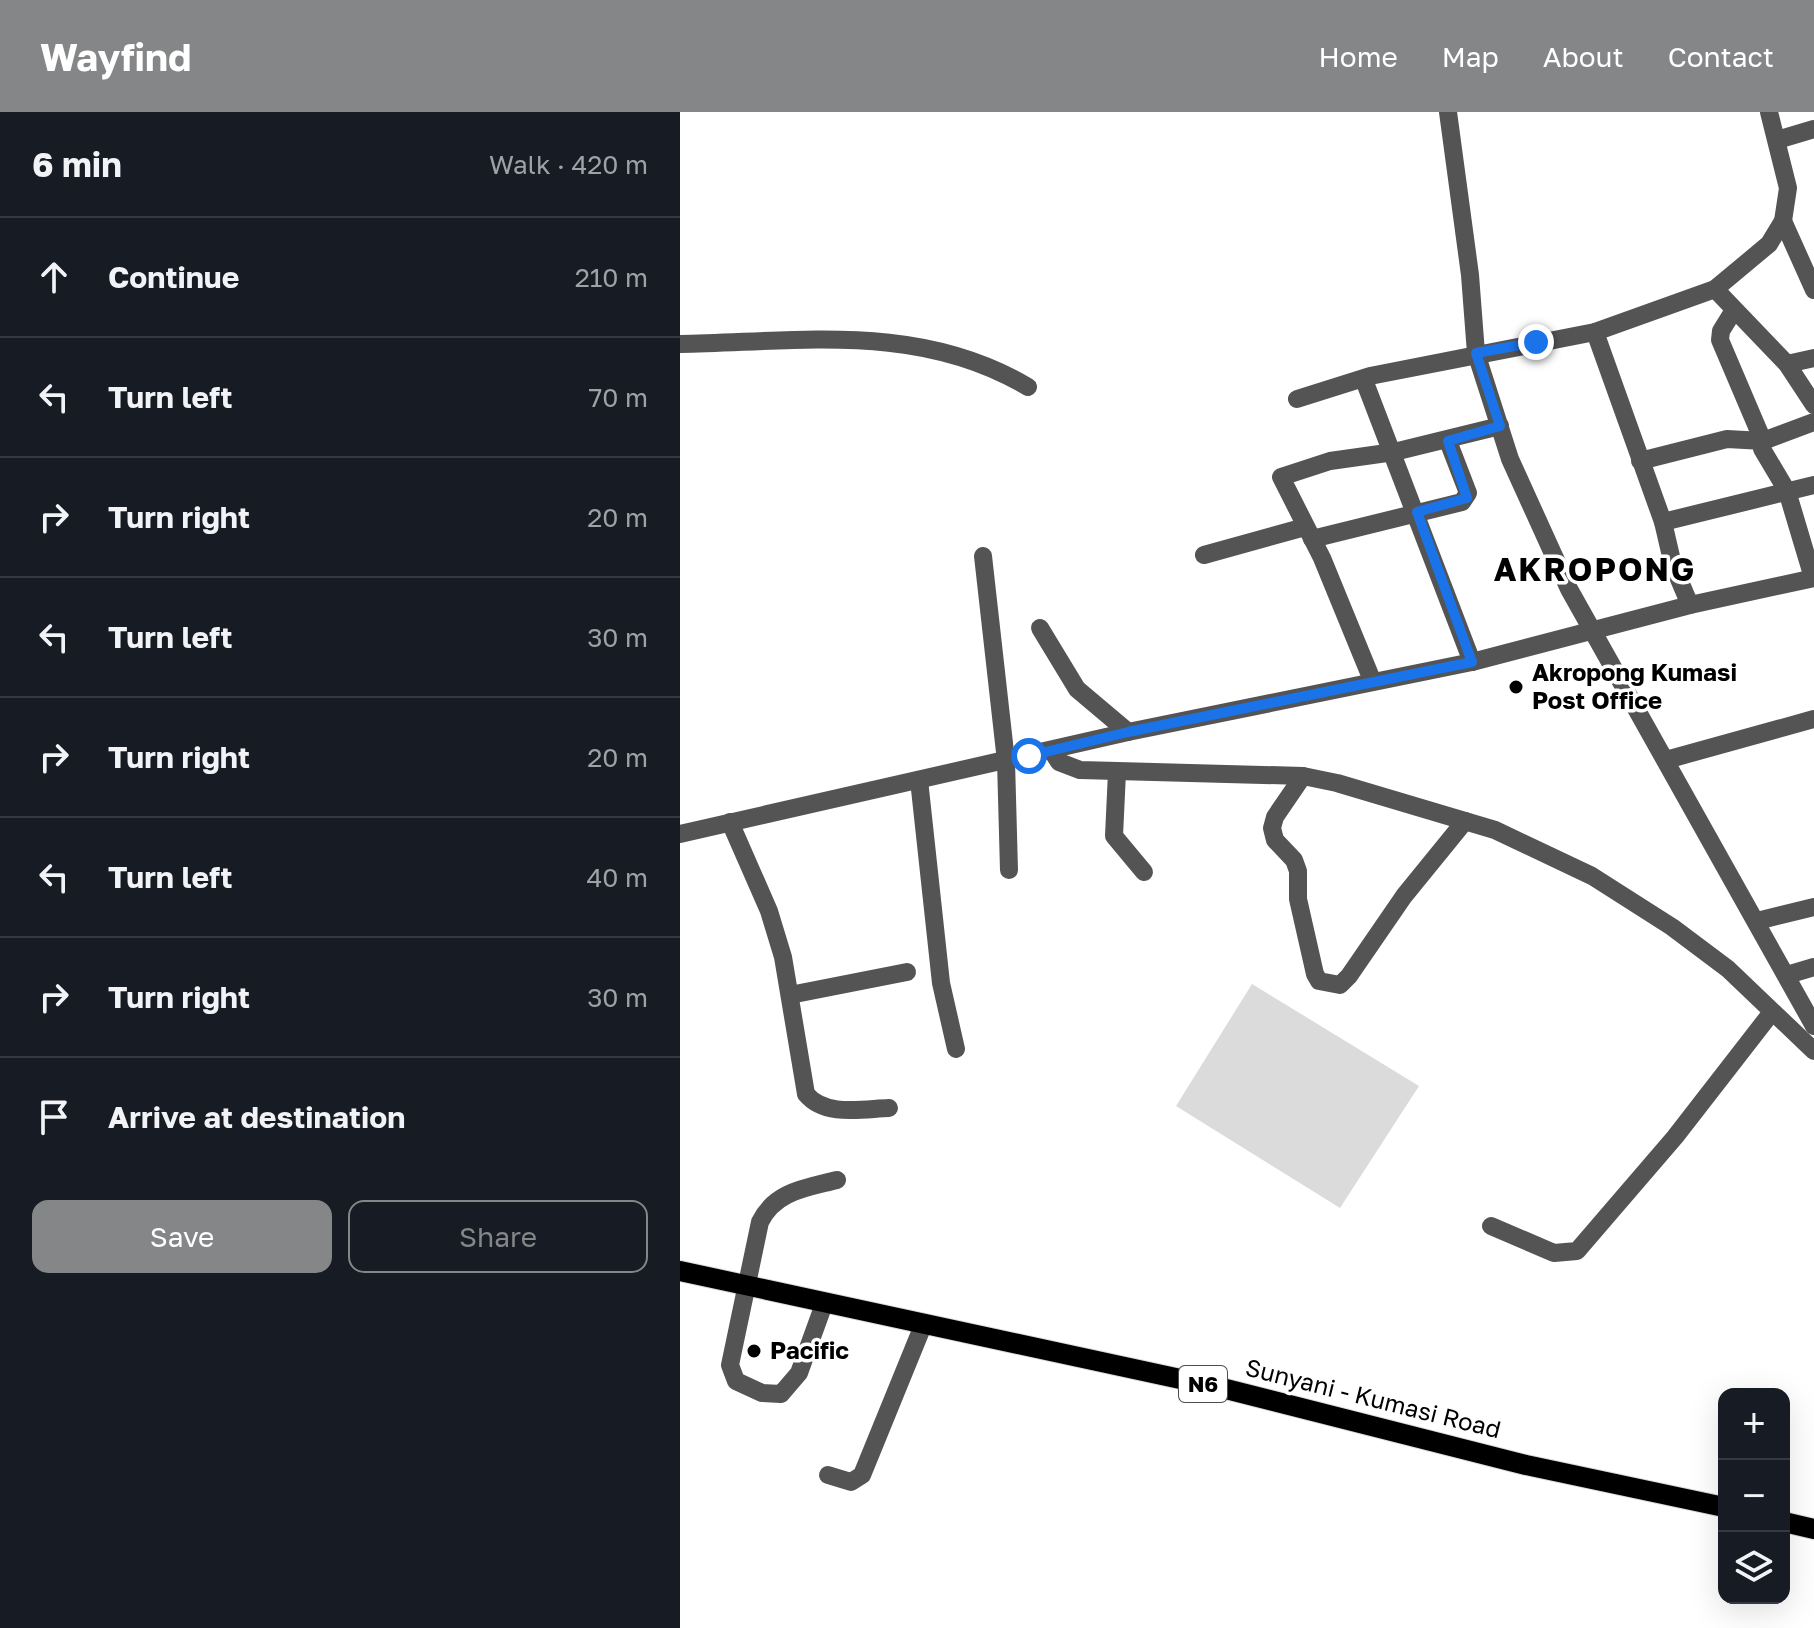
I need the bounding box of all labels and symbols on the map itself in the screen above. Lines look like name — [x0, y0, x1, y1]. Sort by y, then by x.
route end — [1518, 324, 1554, 360]
district label: AKROPONG — [1494, 550, 1696, 588]
place label: Akropong Kumasi Post Office — [1532, 657, 1737, 714]
marker: Akropong Kumasi Post Office — [1507, 678, 1525, 696]
route start — [1011, 738, 1047, 774]
place label: Pacific — [770, 1335, 849, 1364]
marker: Pacific — [745, 1342, 763, 1360]
street label: Sunyani - Kumasi Road — [1243, 1352, 1504, 1443]
road number: N6 — [1179, 1366, 1227, 1402]

